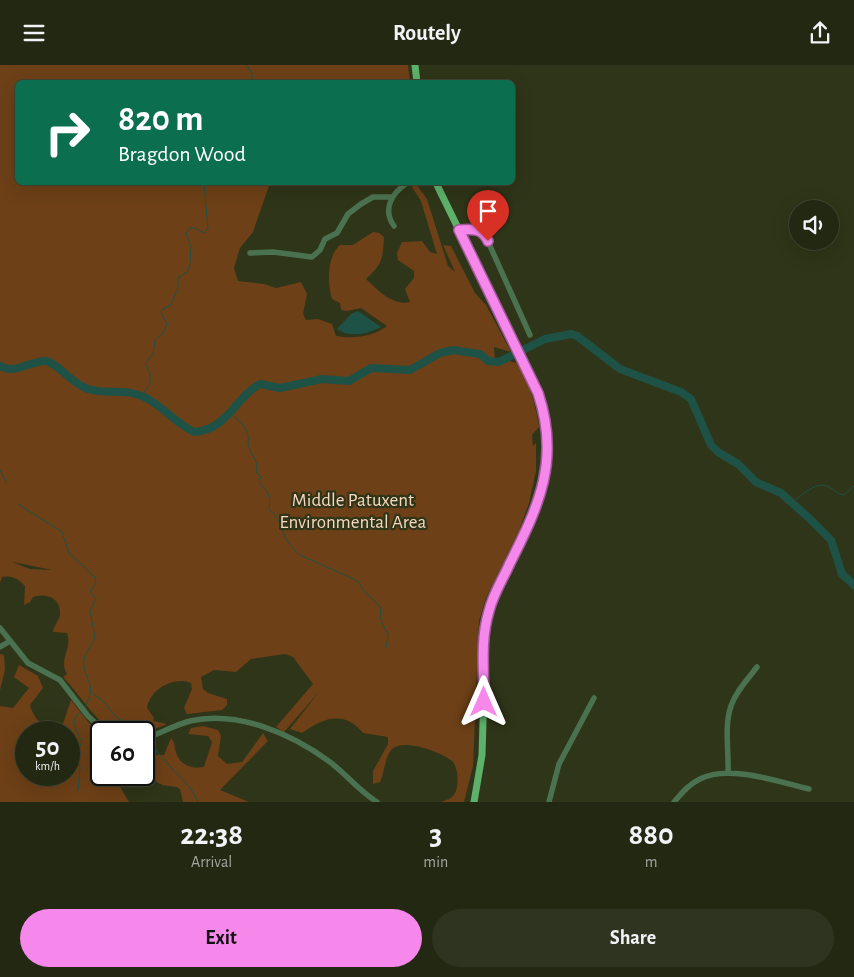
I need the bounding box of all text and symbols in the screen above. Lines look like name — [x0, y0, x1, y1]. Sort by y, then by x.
icon: menu — [20, 19, 48, 47]
icon: share — [806, 19, 834, 47]
text: Routely — [393, 22, 461, 44]
icon: right — [35, 100, 100, 165]
text: 820 m — [118, 102, 204, 137]
text: Bragdon Wood — [118, 143, 246, 165]
pin — [467, 190, 509, 241]
icon: arrive — [474, 197, 502, 225]
map controls — [789, 200, 839, 250]
button: sound — [789, 200, 839, 250]
park label: Middle Patuxent Environmental Area — [280, 491, 427, 532]
position arrow — [457, 675, 509, 727]
speed limit sign: 60 — [90, 721, 155, 786]
text: 50 — [36, 735, 59, 760]
text: km/h — [35, 760, 60, 772]
text: 22:38 — [180, 820, 243, 850]
text: 3 — [429, 820, 442, 850]
text: 880 — [629, 820, 674, 850]
text: Arrival — [191, 854, 232, 870]
text: min — [423, 854, 448, 870]
text: m — [645, 854, 658, 870]
button: Exit — [20, 909, 422, 967]
button: Share — [432, 909, 834, 967]

